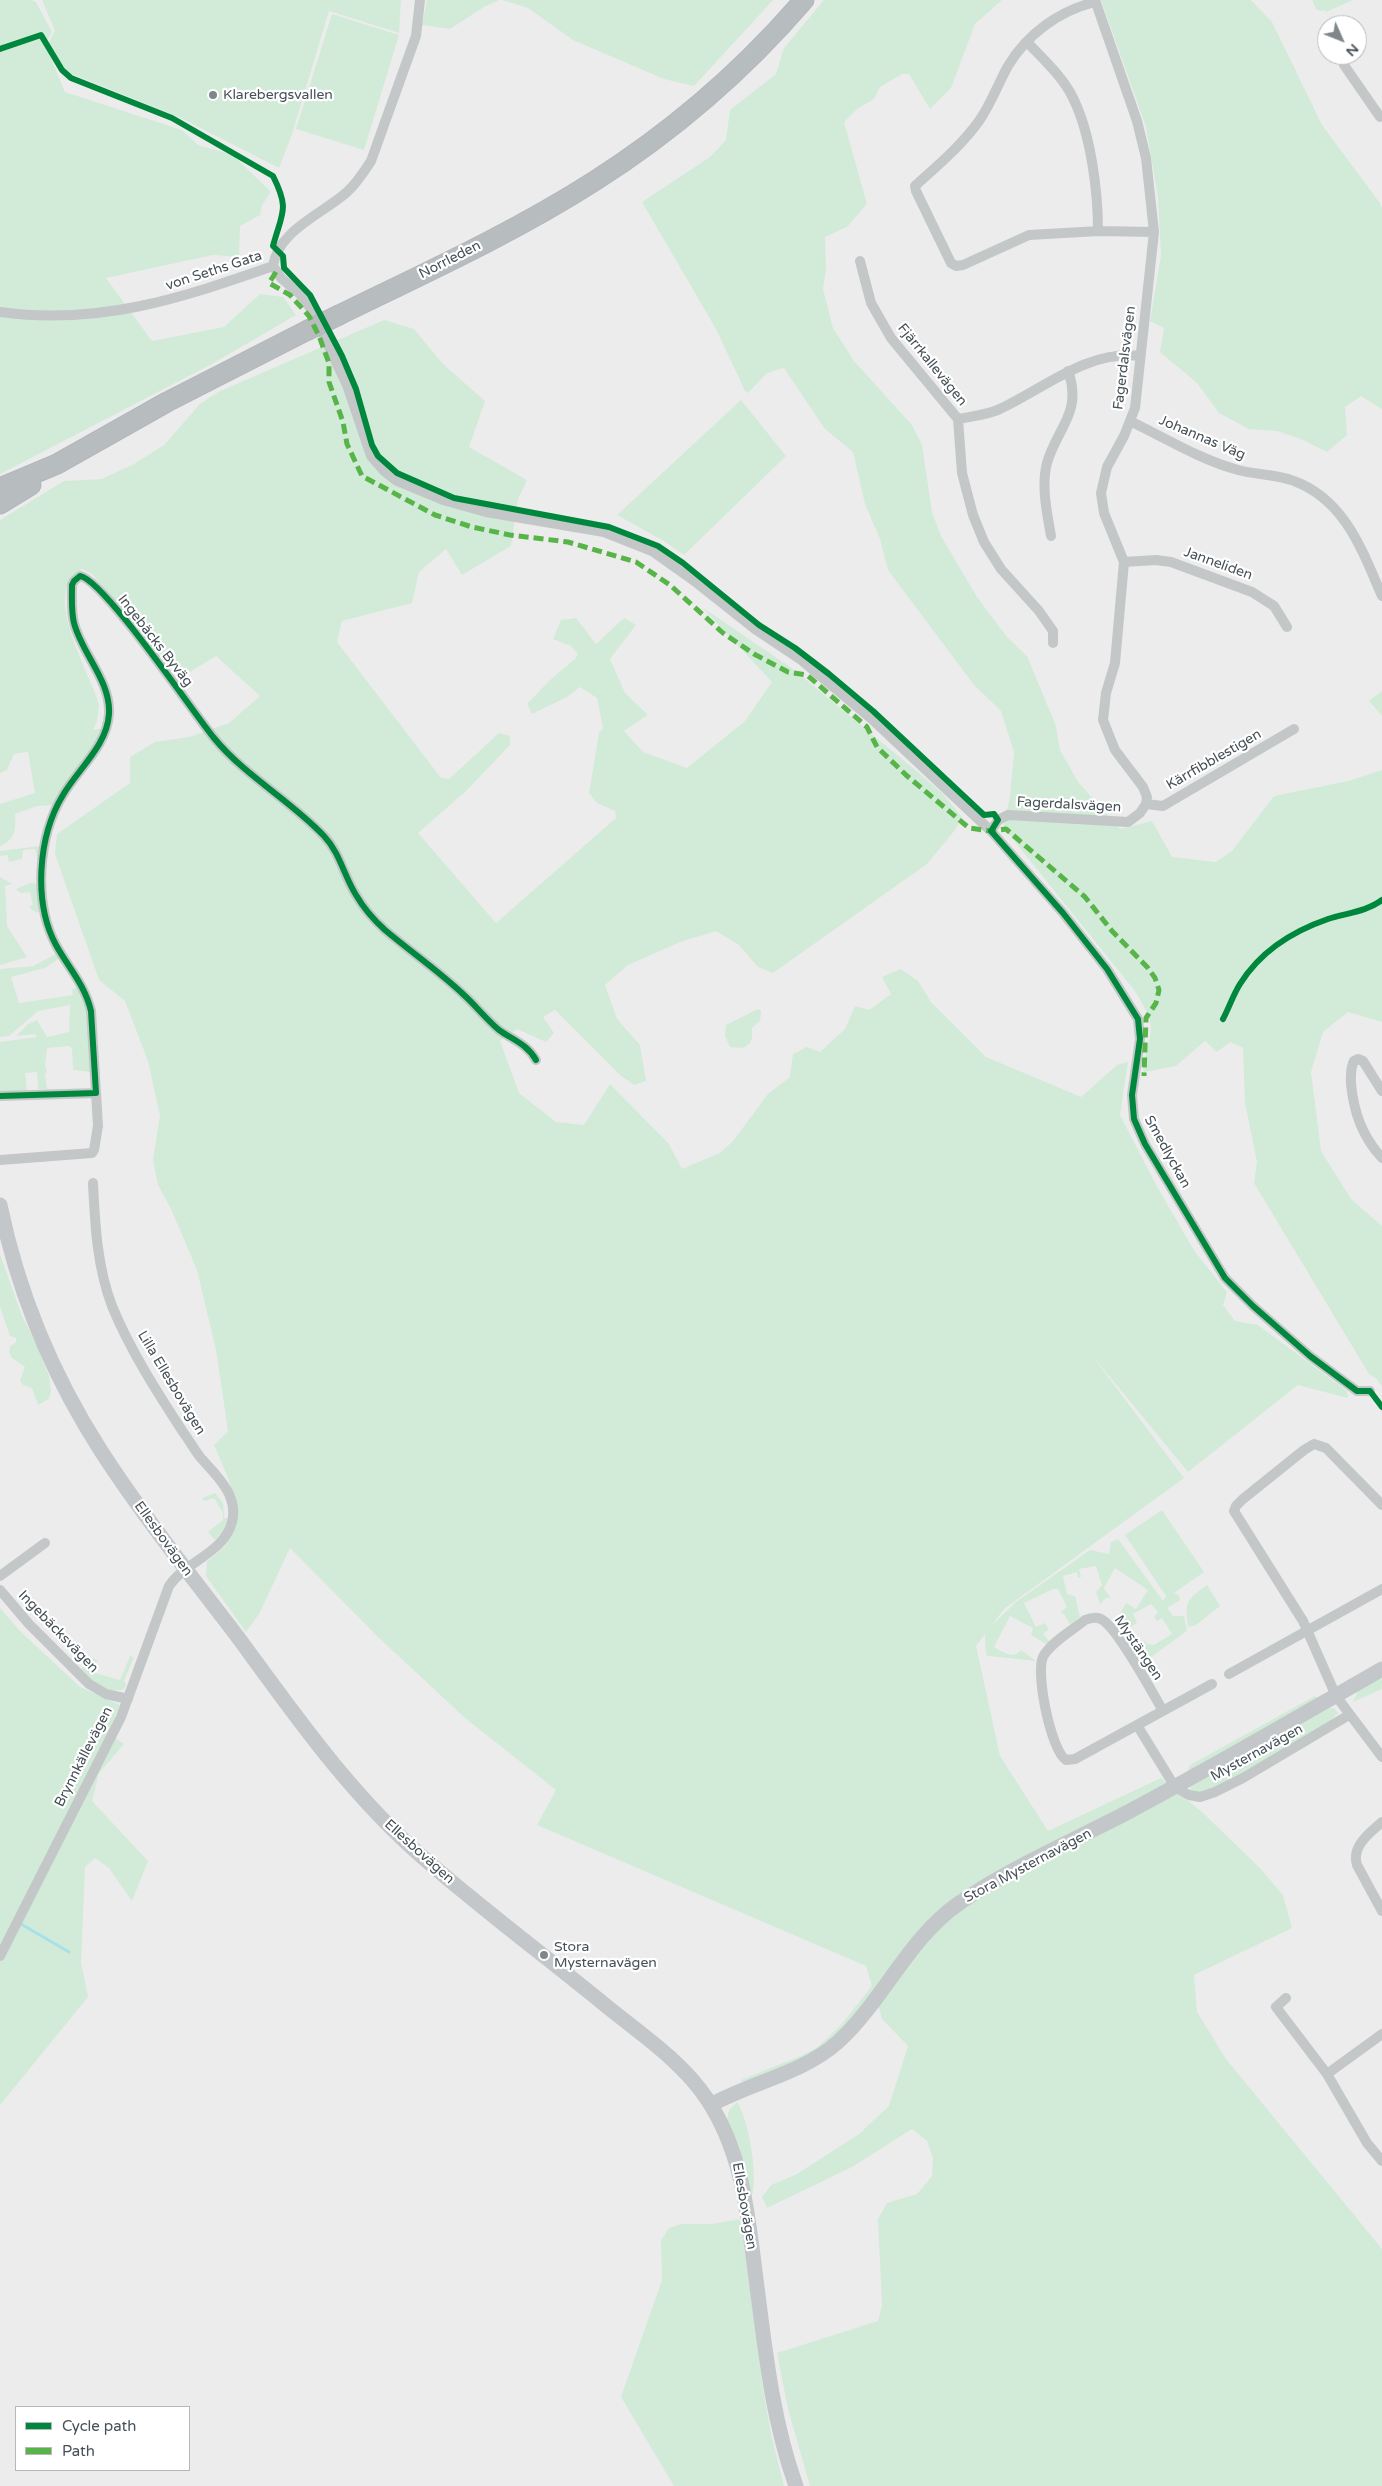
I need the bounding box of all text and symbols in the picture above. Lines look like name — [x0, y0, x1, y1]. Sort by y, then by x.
north arrow — [1317, 15, 1367, 65]
text: N — [1342, 40, 1362, 60]
place label: Klarebergsvallen — [223, 87, 333, 103]
marker: Klarebergsvallen — [207, 89, 219, 101]
street label: Norrleden — [416, 237, 484, 283]
street label: von Seths Gata — [164, 248, 264, 294]
street label: Fagerdalsvägen — [1110, 305, 1140, 411]
street label: Fjärrkallevägen — [894, 320, 970, 410]
street label: Johannas Väg — [1156, 412, 1248, 464]
street label: Janneliden — [1181, 544, 1255, 584]
street label: Ingebäcks Byväg — [114, 592, 196, 690]
street label: Kärrfibblestigen — [1164, 726, 1264, 794]
street label: Fagerdalsvägen — [1016, 794, 1122, 816]
street label: Smedlyckan — [1140, 1113, 1194, 1191]
street label: Lilla Ellesbovägen — [133, 1328, 209, 1438]
street label: Ellesbovägen — [130, 1498, 196, 1580]
street label: Ingebäcksvägen — [14, 1587, 102, 1677]
street label: Mystängen — [1110, 1612, 1166, 1684]
street label: Brynnkällevägen — [51, 1704, 117, 1810]
street label: Mysternavägen — [1208, 1721, 1306, 1785]
street label: Ellesbovägen — [381, 1816, 457, 1888]
street label: Stora Mysternavägen — [961, 1825, 1095, 1907]
place label: Stora Mysternavägen — [554, 1939, 657, 1971]
marker: Stora Mysternavägen — [538, 1949, 550, 1961]
street label: Ellesbovägen — [728, 2161, 760, 2251]
legend — [15, 2406, 190, 2471]
text: Cycle path — [62, 2417, 136, 2435]
text: Path — [62, 2442, 95, 2460]

